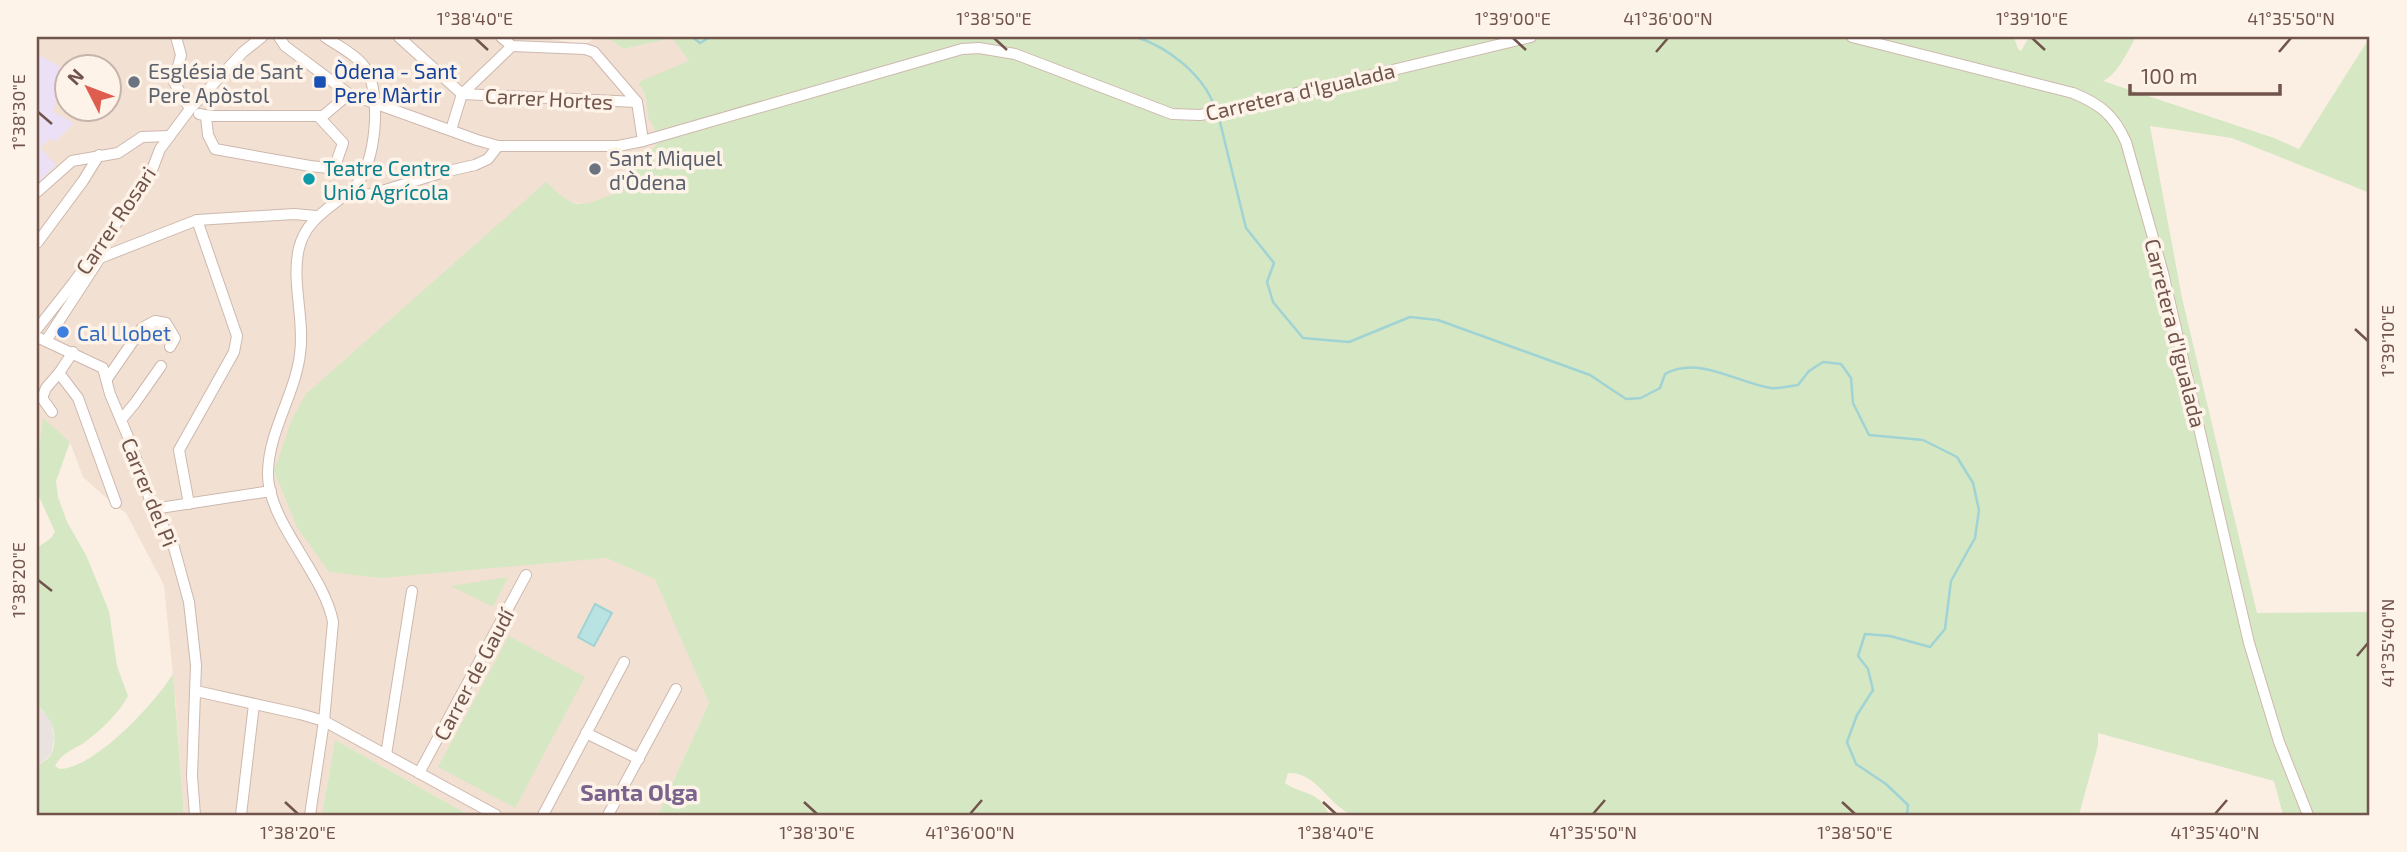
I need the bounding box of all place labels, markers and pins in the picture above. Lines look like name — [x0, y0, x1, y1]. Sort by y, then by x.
place label: Església de Sant Pere Apòstol — [148, 58, 303, 107]
place label: Òdena - Sant Pere Màrtir — [334, 58, 457, 107]
marker: Església de Sant Pere Apòstol — [126, 74, 142, 90]
marker: Òdena - Sant Pere Màrtir — [312, 74, 328, 90]
place label: Sant Miquel d'Òdena — [609, 145, 723, 194]
place label: Teatre Centre Unió Agrícola — [323, 155, 451, 204]
marker: Sant Miquel d'Òdena — [587, 161, 603, 177]
marker: Teatre Centre Unió Agrícola — [301, 171, 317, 187]
place label: Cal Llobet — [77, 320, 171, 345]
marker: Cal Llobet — [55, 324, 71, 340]

